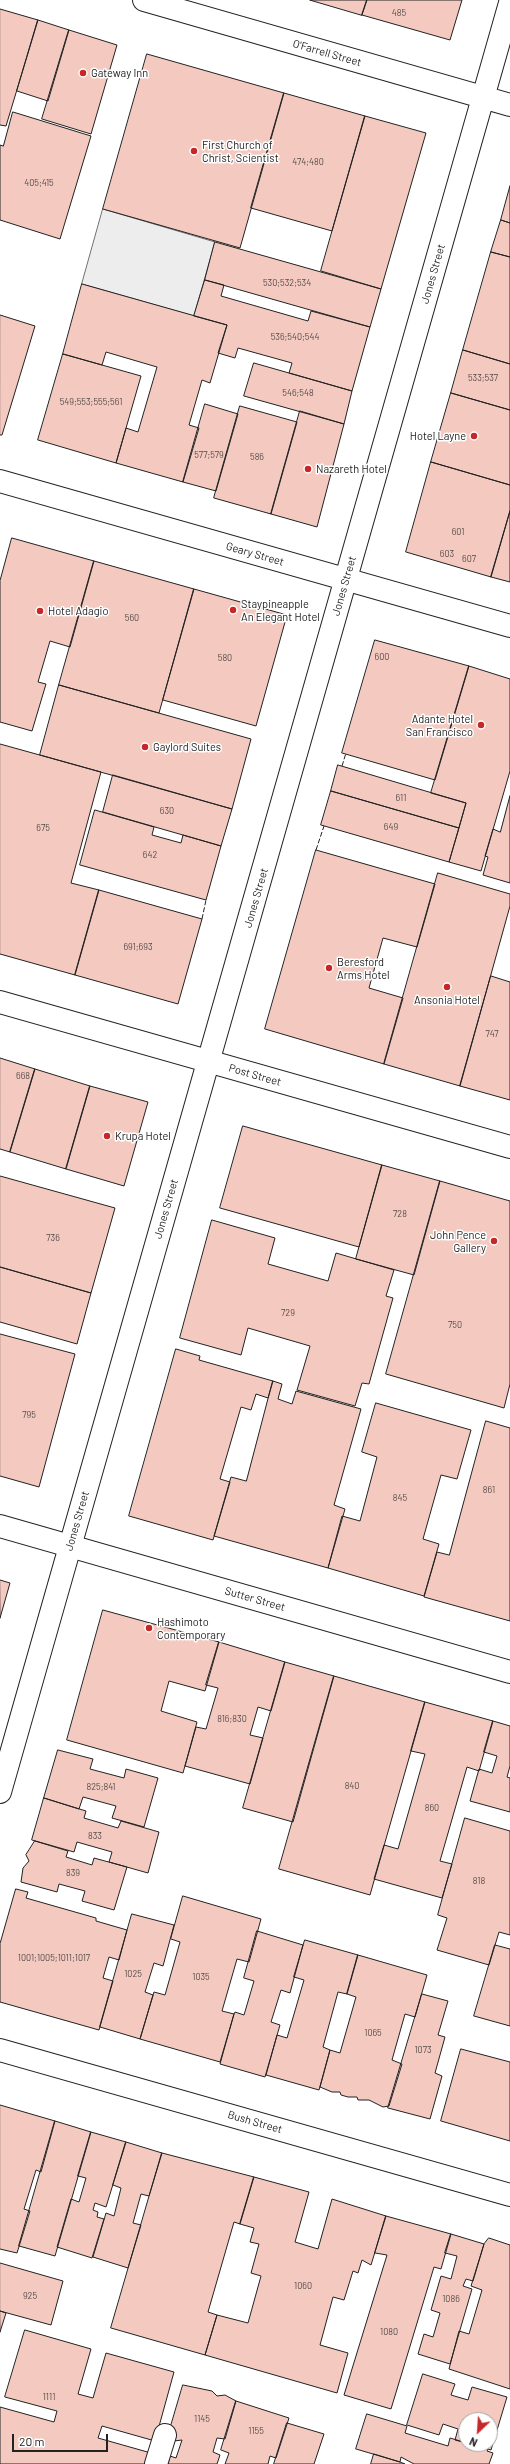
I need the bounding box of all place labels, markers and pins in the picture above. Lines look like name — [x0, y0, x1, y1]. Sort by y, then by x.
place label: Gateway Inn — [91, 66, 148, 80]
marker: Gateway Inn — [78, 68, 88, 78]
place label: First Church of Christ, Scientist — [202, 138, 279, 164]
marker: First Church of Christ, Scientist — [189, 146, 199, 156]
place label: Hotel Layne — [410, 429, 466, 443]
marker: Hotel Layne — [469, 431, 479, 441]
place label: Nazareth Hotel — [316, 462, 387, 476]
marker: Nazareth Hotel — [303, 464, 313, 474]
place label: Staypineapple An Elegant Hotel — [241, 597, 320, 623]
place label: Hotel Adagio — [48, 604, 108, 618]
marker: Staypineapple An Elegant Hotel — [228, 605, 238, 615]
marker: Hotel Adagio — [35, 606, 45, 616]
place label: Adante Hotel San Francisco — [406, 712, 473, 738]
marker: Adante Hotel San Francisco — [476, 720, 486, 730]
place label: Gaylord Suites — [153, 740, 221, 754]
marker: Gaylord Suites — [140, 742, 150, 752]
place label: Beresford Arms Hotel — [337, 955, 390, 981]
marker: Beresford Arms Hotel — [324, 963, 334, 973]
marker: Ansonia Hotel — [442, 982, 452, 992]
place label: Ansonia Hotel — [414, 993, 480, 1007]
place label: Krupa Hotel — [115, 1129, 171, 1143]
marker: Krupa Hotel — [102, 1131, 112, 1141]
place label: John Pence Gallery — [430, 1228, 486, 1254]
marker: John Pence Gallery — [489, 1236, 499, 1246]
place label: Hashimoto Contemporary — [157, 1615, 225, 1641]
marker: Hashimoto Contemporary — [144, 1623, 154, 1633]

